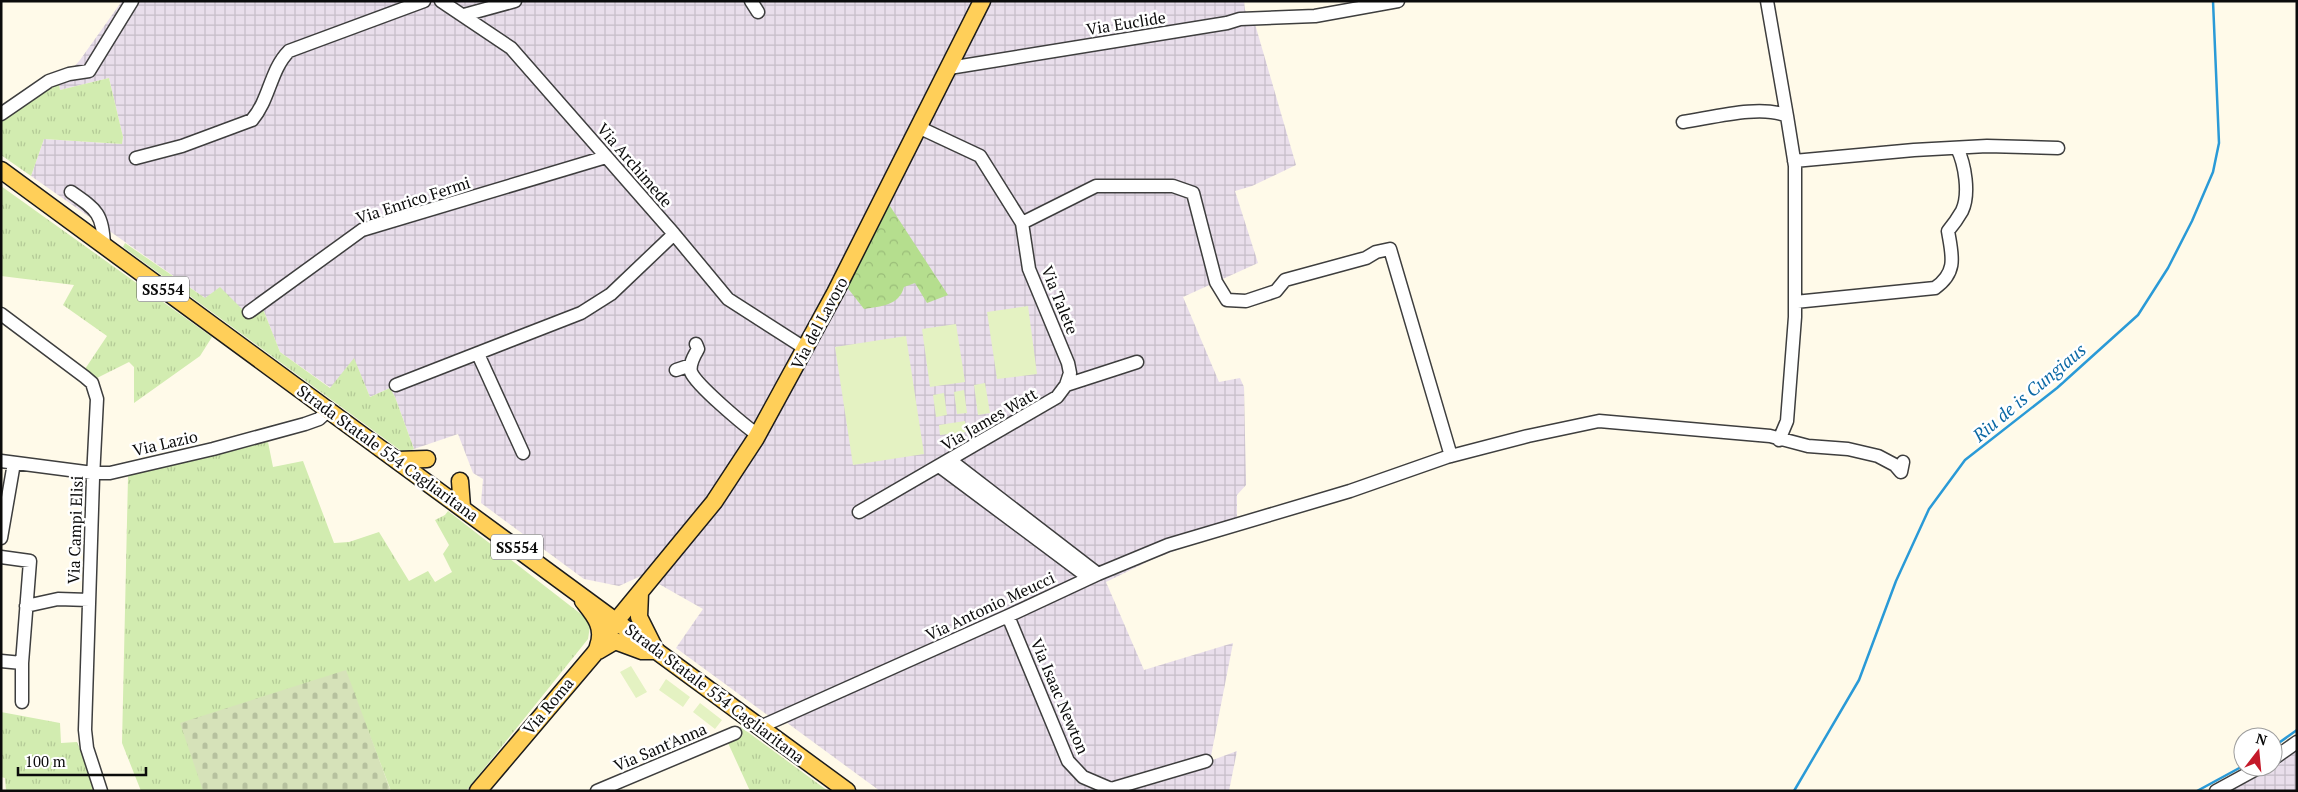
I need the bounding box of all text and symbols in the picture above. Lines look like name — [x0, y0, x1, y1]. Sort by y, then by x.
street label: Via Euclide — [1085, 6, 1167, 40]
street label: Via Archimede — [592, 118, 678, 212]
street label: Via Enrico Fermi — [353, 171, 473, 229]
street label: Via Talete — [1036, 262, 1084, 338]
street label: Via del Lavoro — [785, 273, 853, 373]
road number: SS554 — [137, 276, 189, 302]
water label: Riu de is Cungiaus — [1966, 337, 2091, 447]
street label: Strada Statale 554 Cagliaritana — [293, 380, 483, 526]
street label: Via James Watt — [937, 382, 1041, 455]
street label: Via Lazio — [130, 425, 200, 461]
street label: Via Campi Elisi — [62, 475, 88, 585]
road number: SS554 — [491, 534, 543, 560]
street label: Via Antonio Meucci — [922, 566, 1058, 646]
street label: Strada Statale 554 Cagliaritana — [621, 618, 809, 768]
street label: Via Isaac Newton — [1026, 635, 1094, 758]
street label: Via Roma — [518, 673, 578, 739]
street label: Via Sant'Anna — [610, 718, 710, 776]
north arrow — [2233, 727, 2283, 777]
text: N — [2254, 728, 2270, 750]
scale bar — [18, 744, 145, 776]
text: 100 m — [25, 751, 66, 771]

